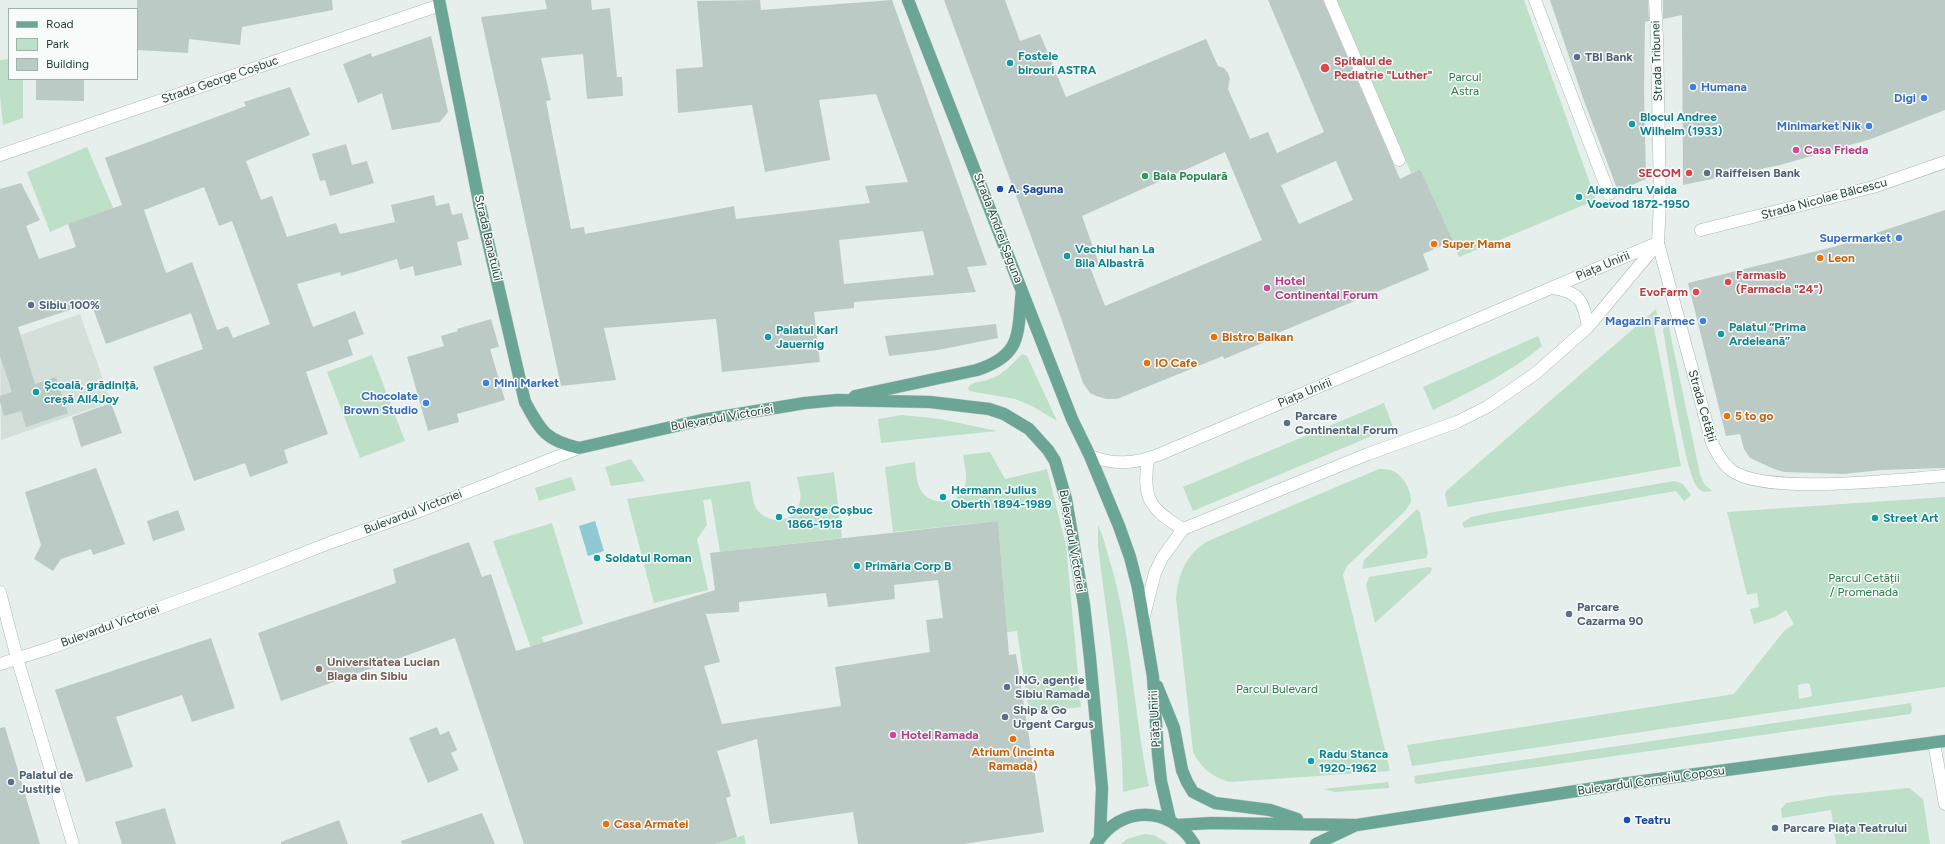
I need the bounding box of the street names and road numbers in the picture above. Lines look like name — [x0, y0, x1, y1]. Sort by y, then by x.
street label: Strada Tribunei — [1648, 20, 1666, 102]
street label: Strada George Coșbuc — [160, 53, 280, 107]
street label: Strada Andrei Șaguna — [970, 171, 1026, 285]
street label: Strada Nicolae Bălcescu — [1759, 175, 1889, 223]
street label: Strada Banatului — [471, 194, 505, 282]
street label: Piața Unirii — [1574, 248, 1632, 284]
street label: Strada Cetății — [1685, 368, 1719, 444]
street label: Piața Unirii — [1276, 375, 1334, 411]
street label: Bulevardul Victoriei — [670, 402, 774, 434]
street label: Bulevardul Victoriei — [362, 487, 464, 537]
street label: Bulevardul Victoriei — [1056, 489, 1088, 593]
street label: Bulevardul Victoriei — [59, 601, 161, 651]
street label: Piața Unirii — [1146, 690, 1164, 748]
street label: Bulevardul Corneliu Coposu — [1576, 764, 1726, 798]

